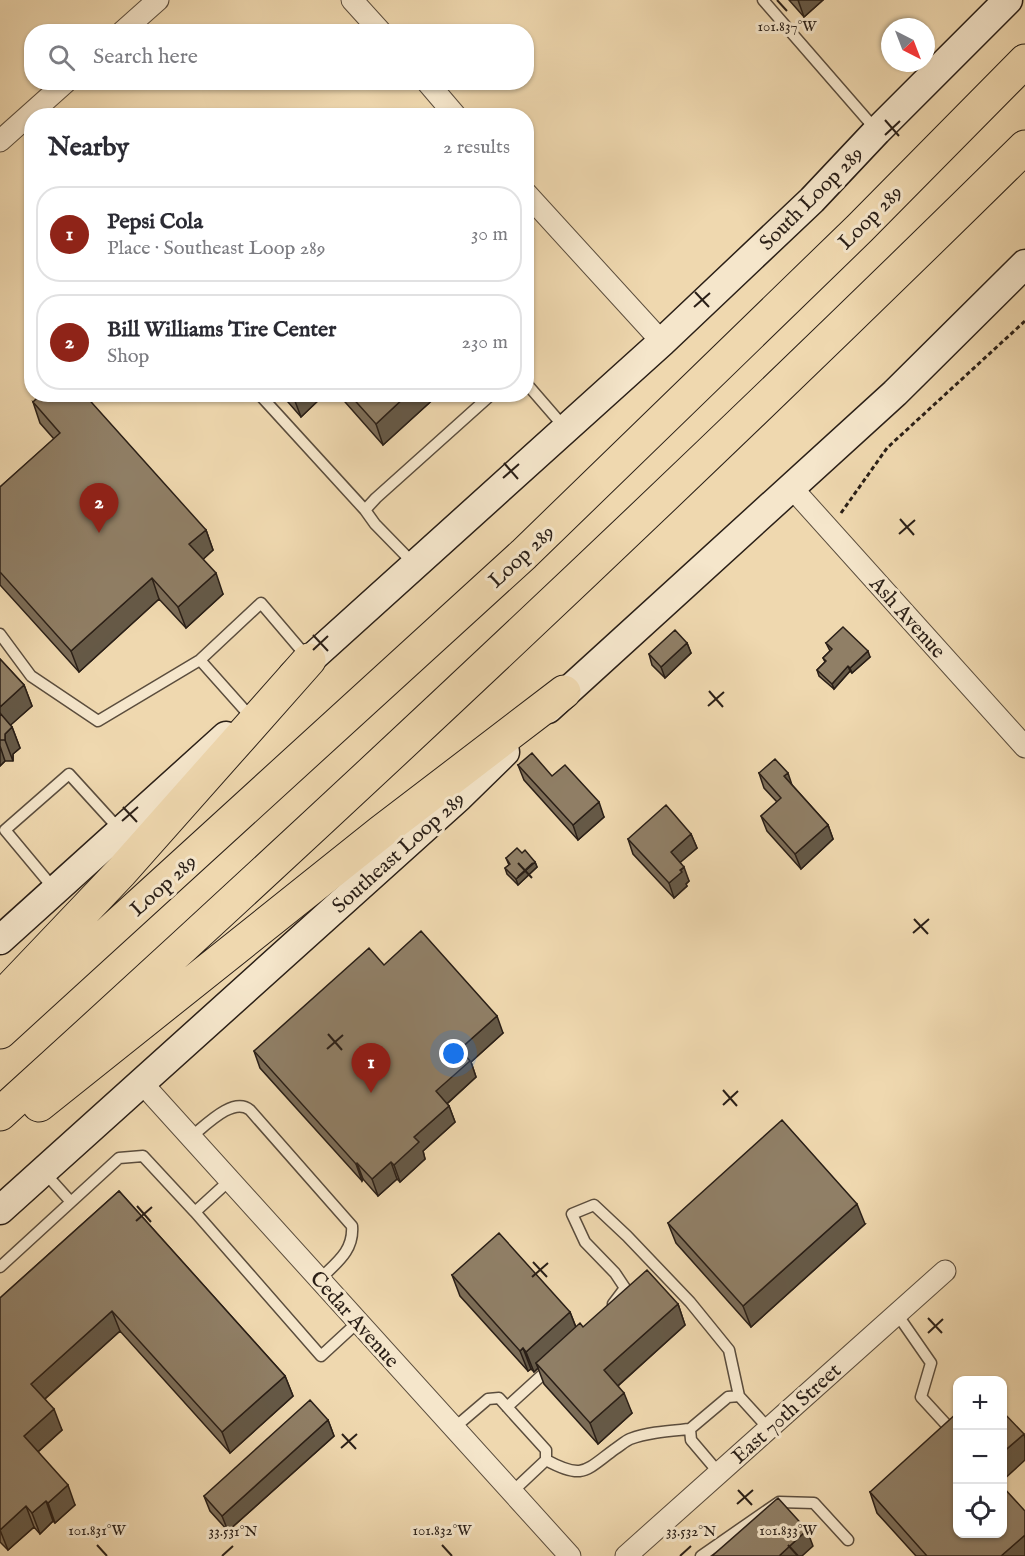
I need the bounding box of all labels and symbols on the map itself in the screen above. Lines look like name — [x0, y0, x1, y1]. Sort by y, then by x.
text: 101.837°W — [757, 17, 817, 36]
north arrow — [881, 18, 935, 72]
street label: South Loop 289 — [754, 141, 870, 257]
street label: Loop 289 — [833, 180, 909, 256]
pin: 2 — [80, 484, 118, 533]
street label: Loop 289 — [483, 520, 561, 595]
street label: Ash Avenue — [862, 571, 951, 665]
street label: Southeast Loop 289 — [327, 786, 471, 920]
street label: Loop 289 — [125, 849, 203, 923]
your location — [439, 1039, 468, 1068]
pin: 1 — [352, 1044, 391, 1093]
street label: Cedar Avenue — [303, 1266, 405, 1374]
street label: East 70th Street — [727, 1358, 847, 1470]
text: 101.831°W — [68, 1521, 127, 1540]
text: 101.832°W — [412, 1521, 472, 1540]
text: 101.833°W — [759, 1521, 818, 1540]
text: 33.531°N — [209, 1522, 257, 1541]
text: 33.532°N — [666, 1522, 716, 1541]

